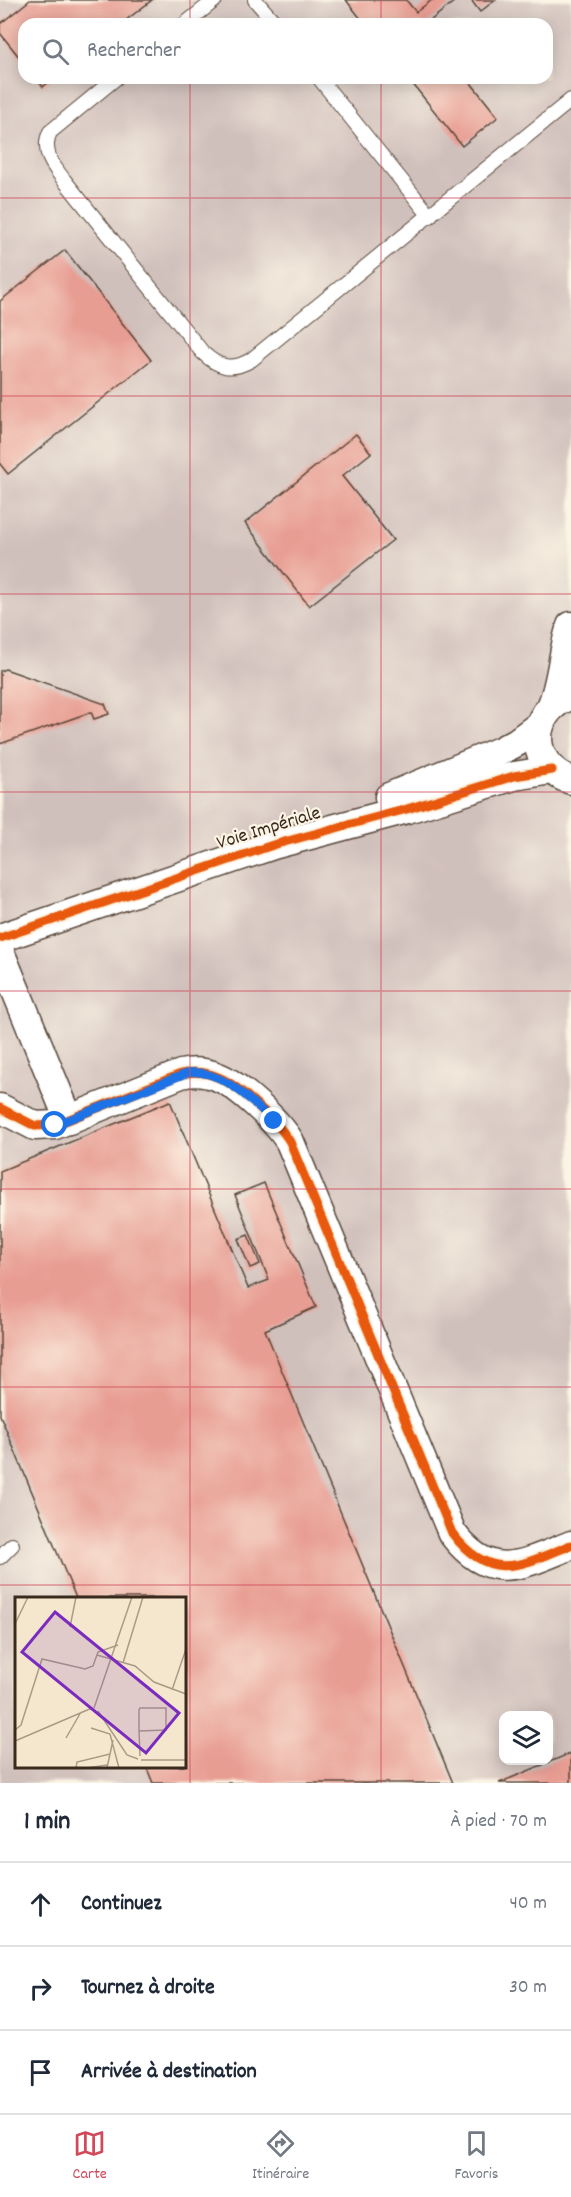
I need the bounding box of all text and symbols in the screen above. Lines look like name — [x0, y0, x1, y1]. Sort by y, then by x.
search box — [18, 18, 553, 84]
icon: search — [39, 35, 72, 68]
text: Rechercher — [87, 36, 181, 67]
street label: Voie Impériale — [214, 800, 325, 858]
route end — [260, 1107, 286, 1133]
route start — [41, 1111, 67, 1137]
inset map — [15, 1597, 186, 1768]
map controls — [499, 1711, 553, 1765]
button: layers — [499, 1711, 553, 1765]
text: 1 min — [24, 1804, 70, 1841]
text: À pied · 70 m — [450, 1808, 547, 1836]
icon: ahead — [24, 1888, 57, 1921]
text: Continuez — [81, 1889, 162, 1920]
text: 40 m — [509, 1890, 547, 1918]
icon: right — [24, 1972, 57, 2005]
text: Tournez à droite — [81, 1973, 215, 2004]
text: 30 m — [509, 1974, 547, 2002]
icon: arrive — [24, 2056, 57, 2089]
text: Arrivée à destination — [81, 2057, 257, 2088]
tab: Carte — [73, 2127, 107, 2186]
tab: Itinéraire — [252, 2127, 309, 2186]
tab: Favoris — [454, 2127, 498, 2186]

